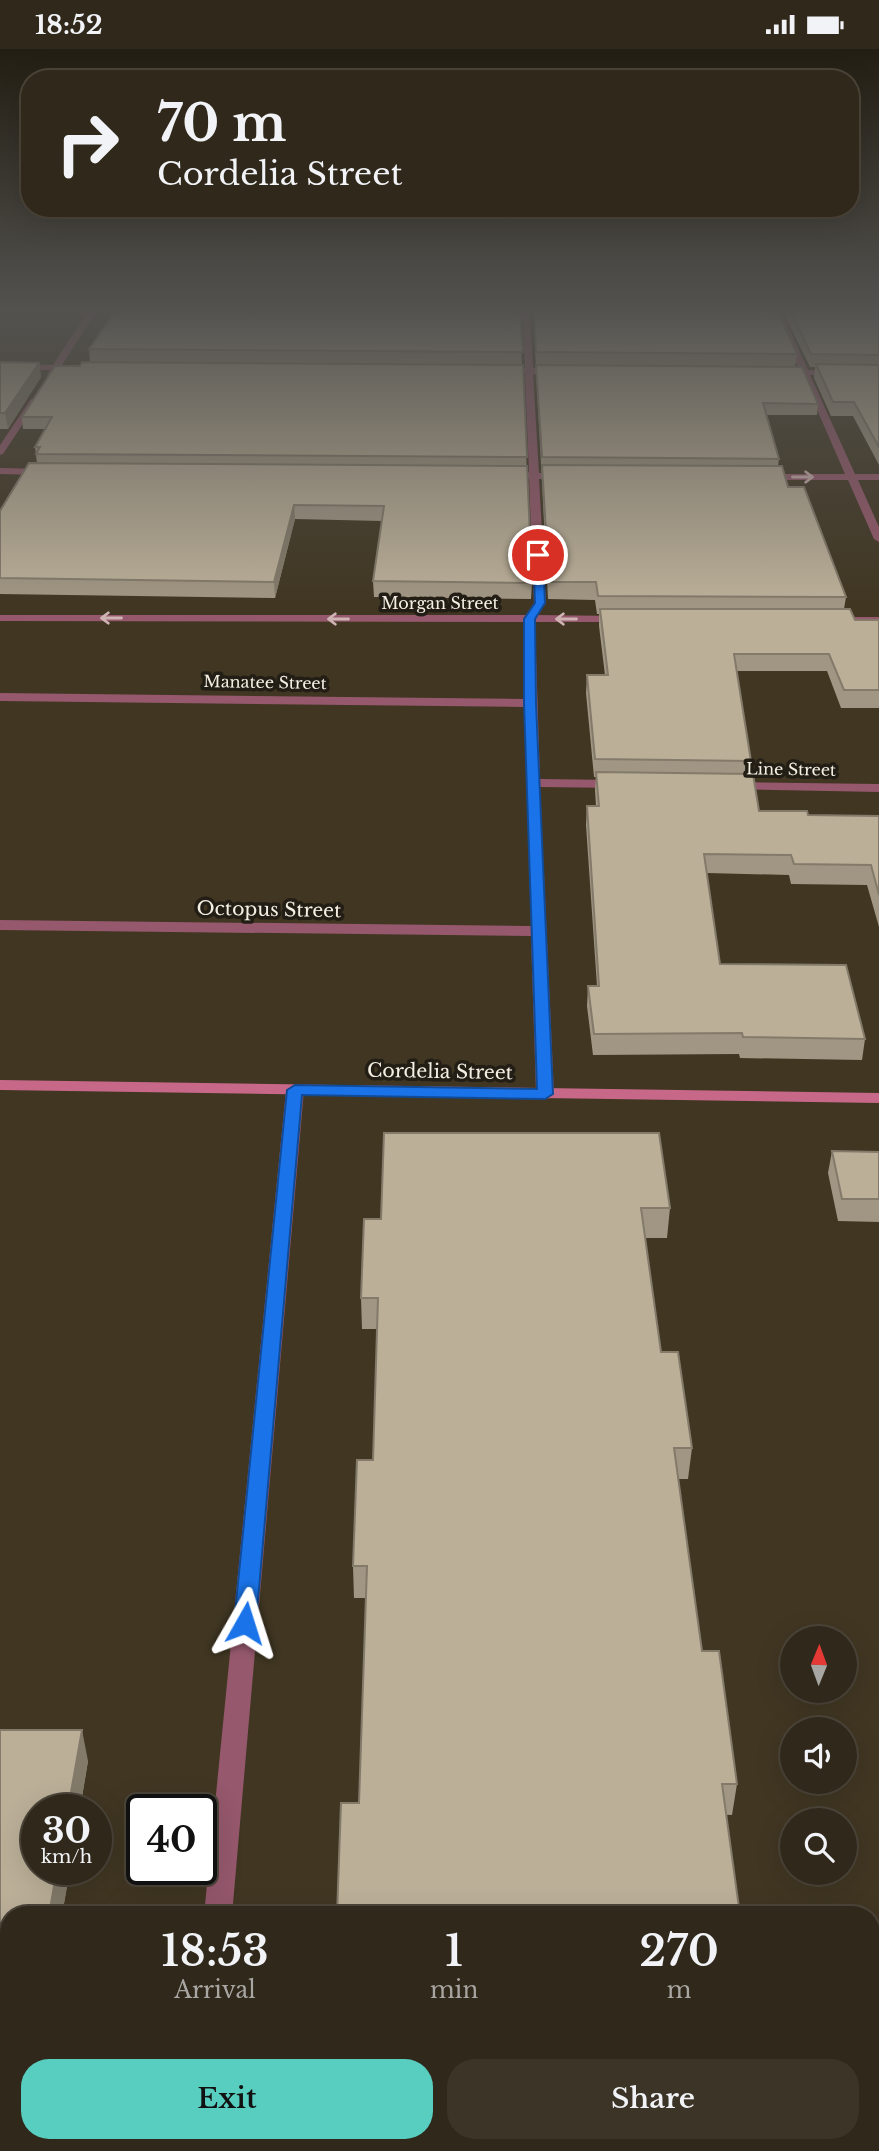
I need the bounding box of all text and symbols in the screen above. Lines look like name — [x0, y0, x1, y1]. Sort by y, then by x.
text: 18:52 — [35, 9, 103, 41]
text: 70 m — [157, 93, 287, 154]
icon: right — [42, 98, 133, 189]
text: Cordelia Street — [157, 154, 403, 194]
one-way arrow — [791, 470, 814, 484]
pin — [508, 525, 568, 585]
icon: arrive — [519, 536, 557, 574]
street label: Morgan Street — [381, 593, 499, 613]
one-way arrow — [100, 611, 123, 625]
one-way arrow — [327, 612, 350, 626]
one-way arrow — [555, 612, 578, 626]
street label: Manatee Street — [203, 671, 327, 693]
street label: Line Street — [746, 758, 836, 780]
street label: Octopus Street — [196, 897, 342, 922]
street label: Cordelia Street — [367, 1059, 514, 1084]
position arrow — [208, 1586, 282, 1660]
north arrow — [780, 1626, 858, 1703]
map controls — [780, 1626, 857, 1885]
button: sound — [780, 1717, 857, 1794]
speed limit sign: 40 — [126, 1794, 217, 1885]
button: search — [780, 1808, 857, 1885]
text: 30 — [42, 1809, 91, 1852]
text: km/h — [41, 1846, 92, 1868]
text: 18:53 — [161, 1925, 269, 1977]
text: 1 — [445, 1925, 463, 1977]
text: 270 — [639, 1925, 719, 1977]
text: Arrival — [174, 1976, 256, 2004]
text: min — [430, 1976, 478, 2004]
text: m — [667, 1976, 691, 2004]
button: Exit — [21, 2059, 433, 2139]
button: Share — [447, 2059, 859, 2139]

